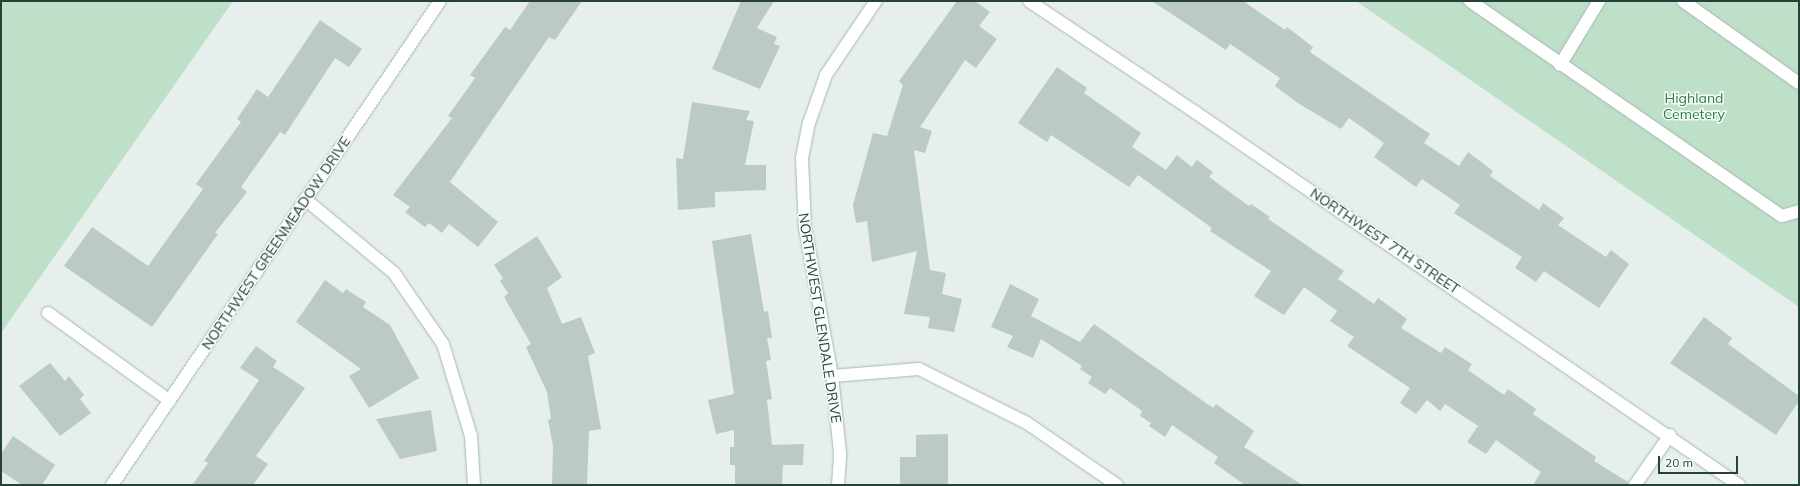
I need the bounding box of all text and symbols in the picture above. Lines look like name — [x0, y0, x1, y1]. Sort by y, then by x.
park label: Highland Cemetery — [1663, 90, 1725, 122]
street label: NORTHWEST GREENMEADOW DRIVE — [198, 133, 354, 353]
street label: NORTHWEST 7TH STREET — [1307, 185, 1463, 297]
street label: NORTHWEST GLENDALE DRIVE — [795, 212, 845, 424]
scale bar — [1660, 448, 1740, 474]
text: 20 m — [1665, 455, 1693, 470]

